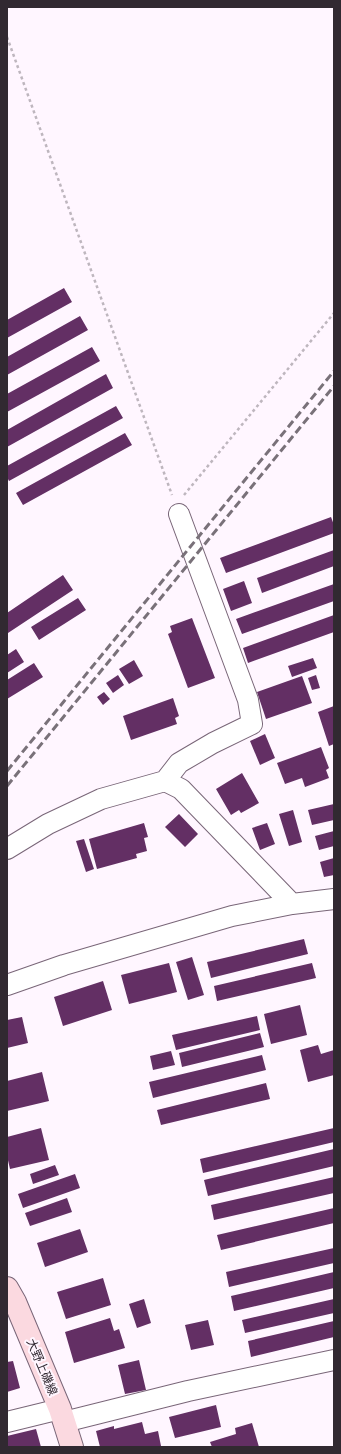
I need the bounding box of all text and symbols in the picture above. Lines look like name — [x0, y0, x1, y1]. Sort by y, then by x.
street label: 大野上磯線 — [24, 1337, 60, 1397]

